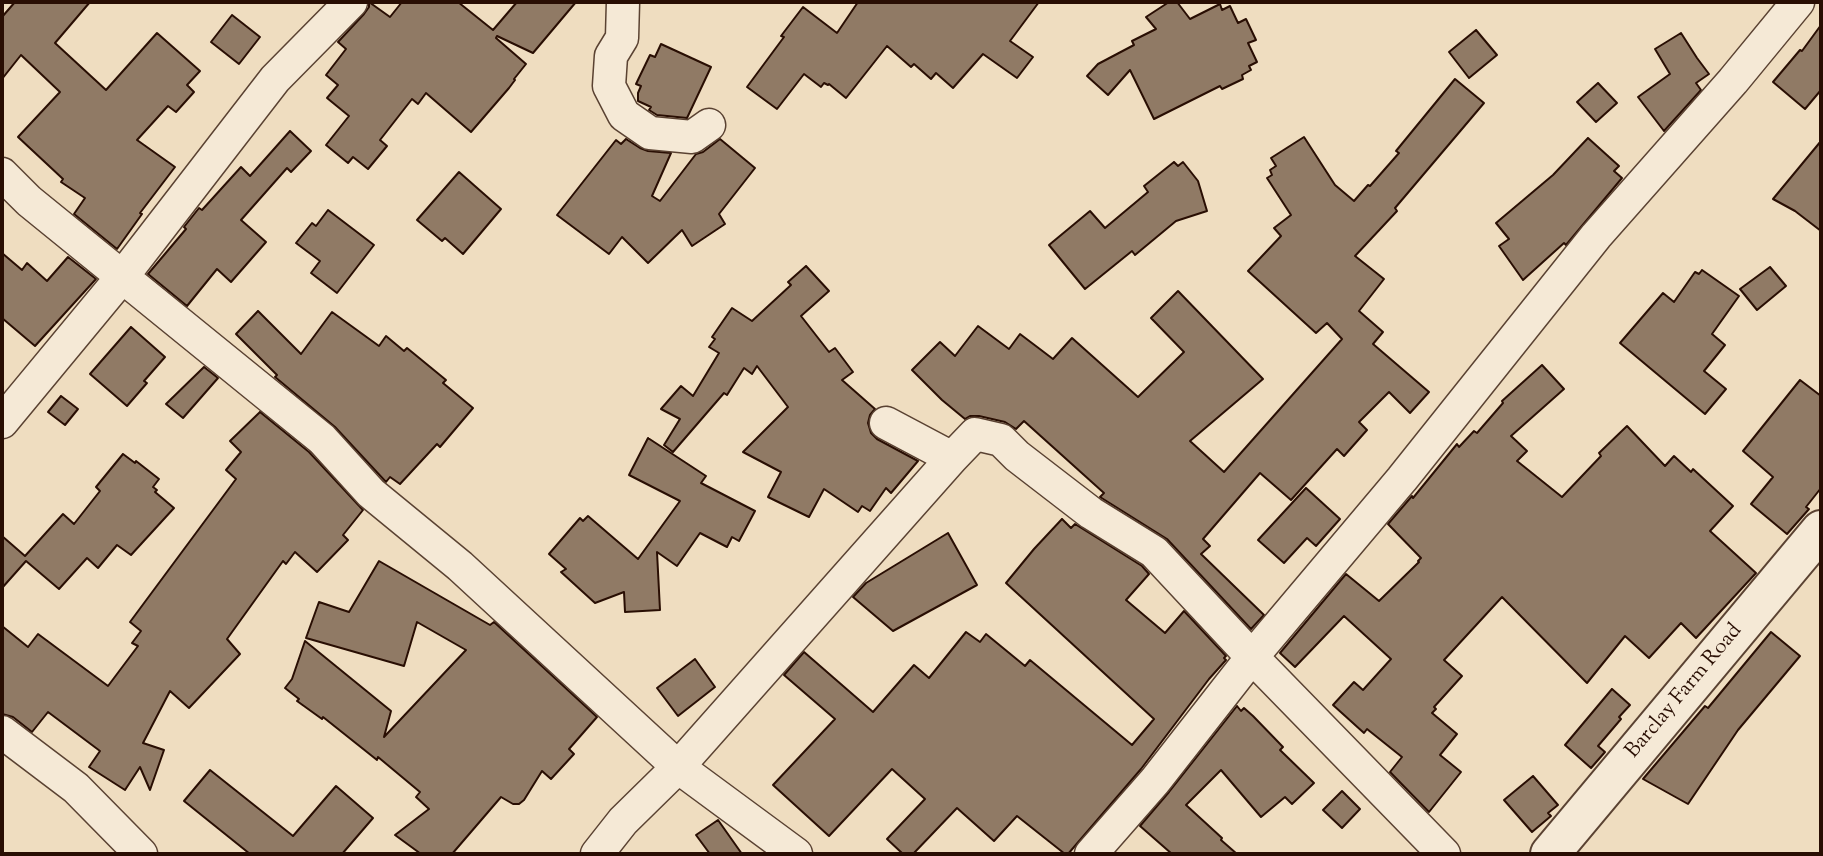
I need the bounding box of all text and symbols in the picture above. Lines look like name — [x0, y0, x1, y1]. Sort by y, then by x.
street label: Barclay Farm Road — [1621, 620, 1749, 764]

